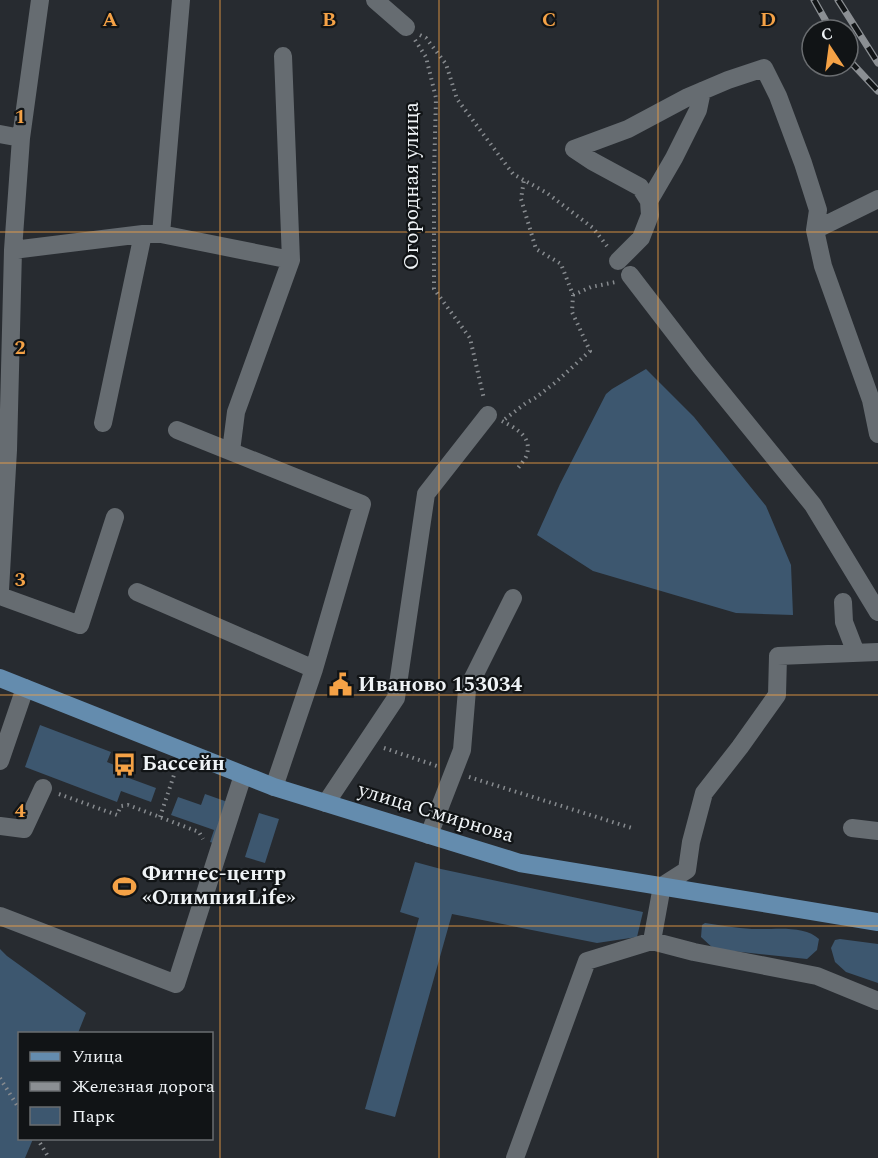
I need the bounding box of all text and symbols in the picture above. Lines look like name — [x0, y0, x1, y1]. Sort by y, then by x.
text: A — [102, 5, 118, 35]
text: B — [322, 5, 336, 35]
text: C — [542, 5, 556, 35]
text: D — [760, 5, 776, 35]
north arrow — [800, 18, 860, 78]
text: С — [819, 21, 835, 47]
street label: Огородная улица — [396, 101, 428, 270]
text: 1 — [14, 102, 26, 132]
text: 2 — [14, 333, 26, 363]
text: 3 — [14, 565, 26, 595]
place label: Иваново 153034 — [358, 669, 523, 701]
public building icon: Иваново 153034 — [327, 672, 353, 698]
place label: Бассейн — [142, 748, 225, 780]
bus stop icon: Бассейн — [111, 751, 137, 777]
street label: улица Смирнова — [353, 774, 519, 852]
text: 4 — [14, 796, 26, 826]
place label: Фитнес-центр «ОлимпияLife» — [142, 858, 296, 914]
sports icon: Фитнес-центр «ОлимпияLife» — [111, 873, 137, 899]
legend — [18, 1032, 213, 1140]
text: Улица — [72, 1043, 123, 1070]
text: Железная дорога — [72, 1073, 215, 1100]
text: Парк — [72, 1103, 115, 1130]

